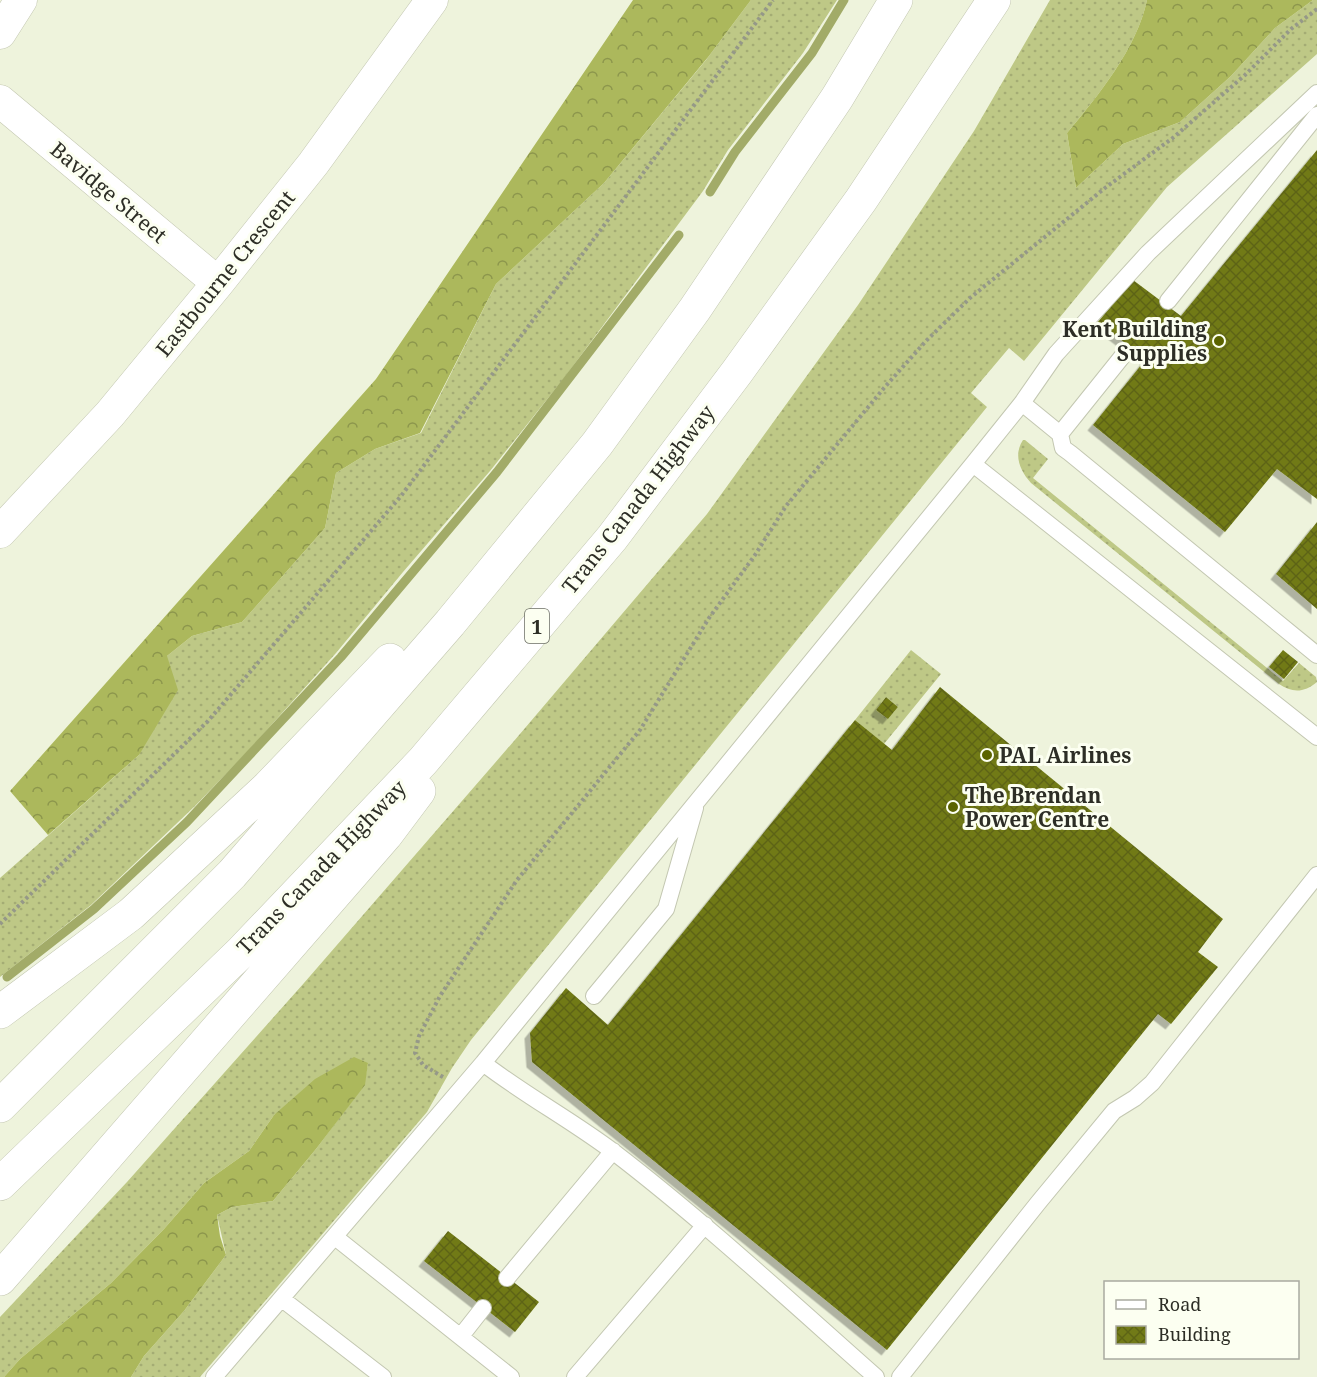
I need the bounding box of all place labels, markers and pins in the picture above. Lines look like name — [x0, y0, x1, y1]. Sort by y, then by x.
place label: Kent Building Supplies — [1062, 315, 1207, 367]
marker: Kent Building Supplies — [1212, 334, 1226, 348]
place label: PAL Airlines — [999, 741, 1131, 769]
marker: PAL Airlines — [980, 748, 994, 762]
place label: The Brendan Power Centre — [965, 781, 1109, 833]
marker: The Brendan Power Centre — [946, 800, 960, 814]

